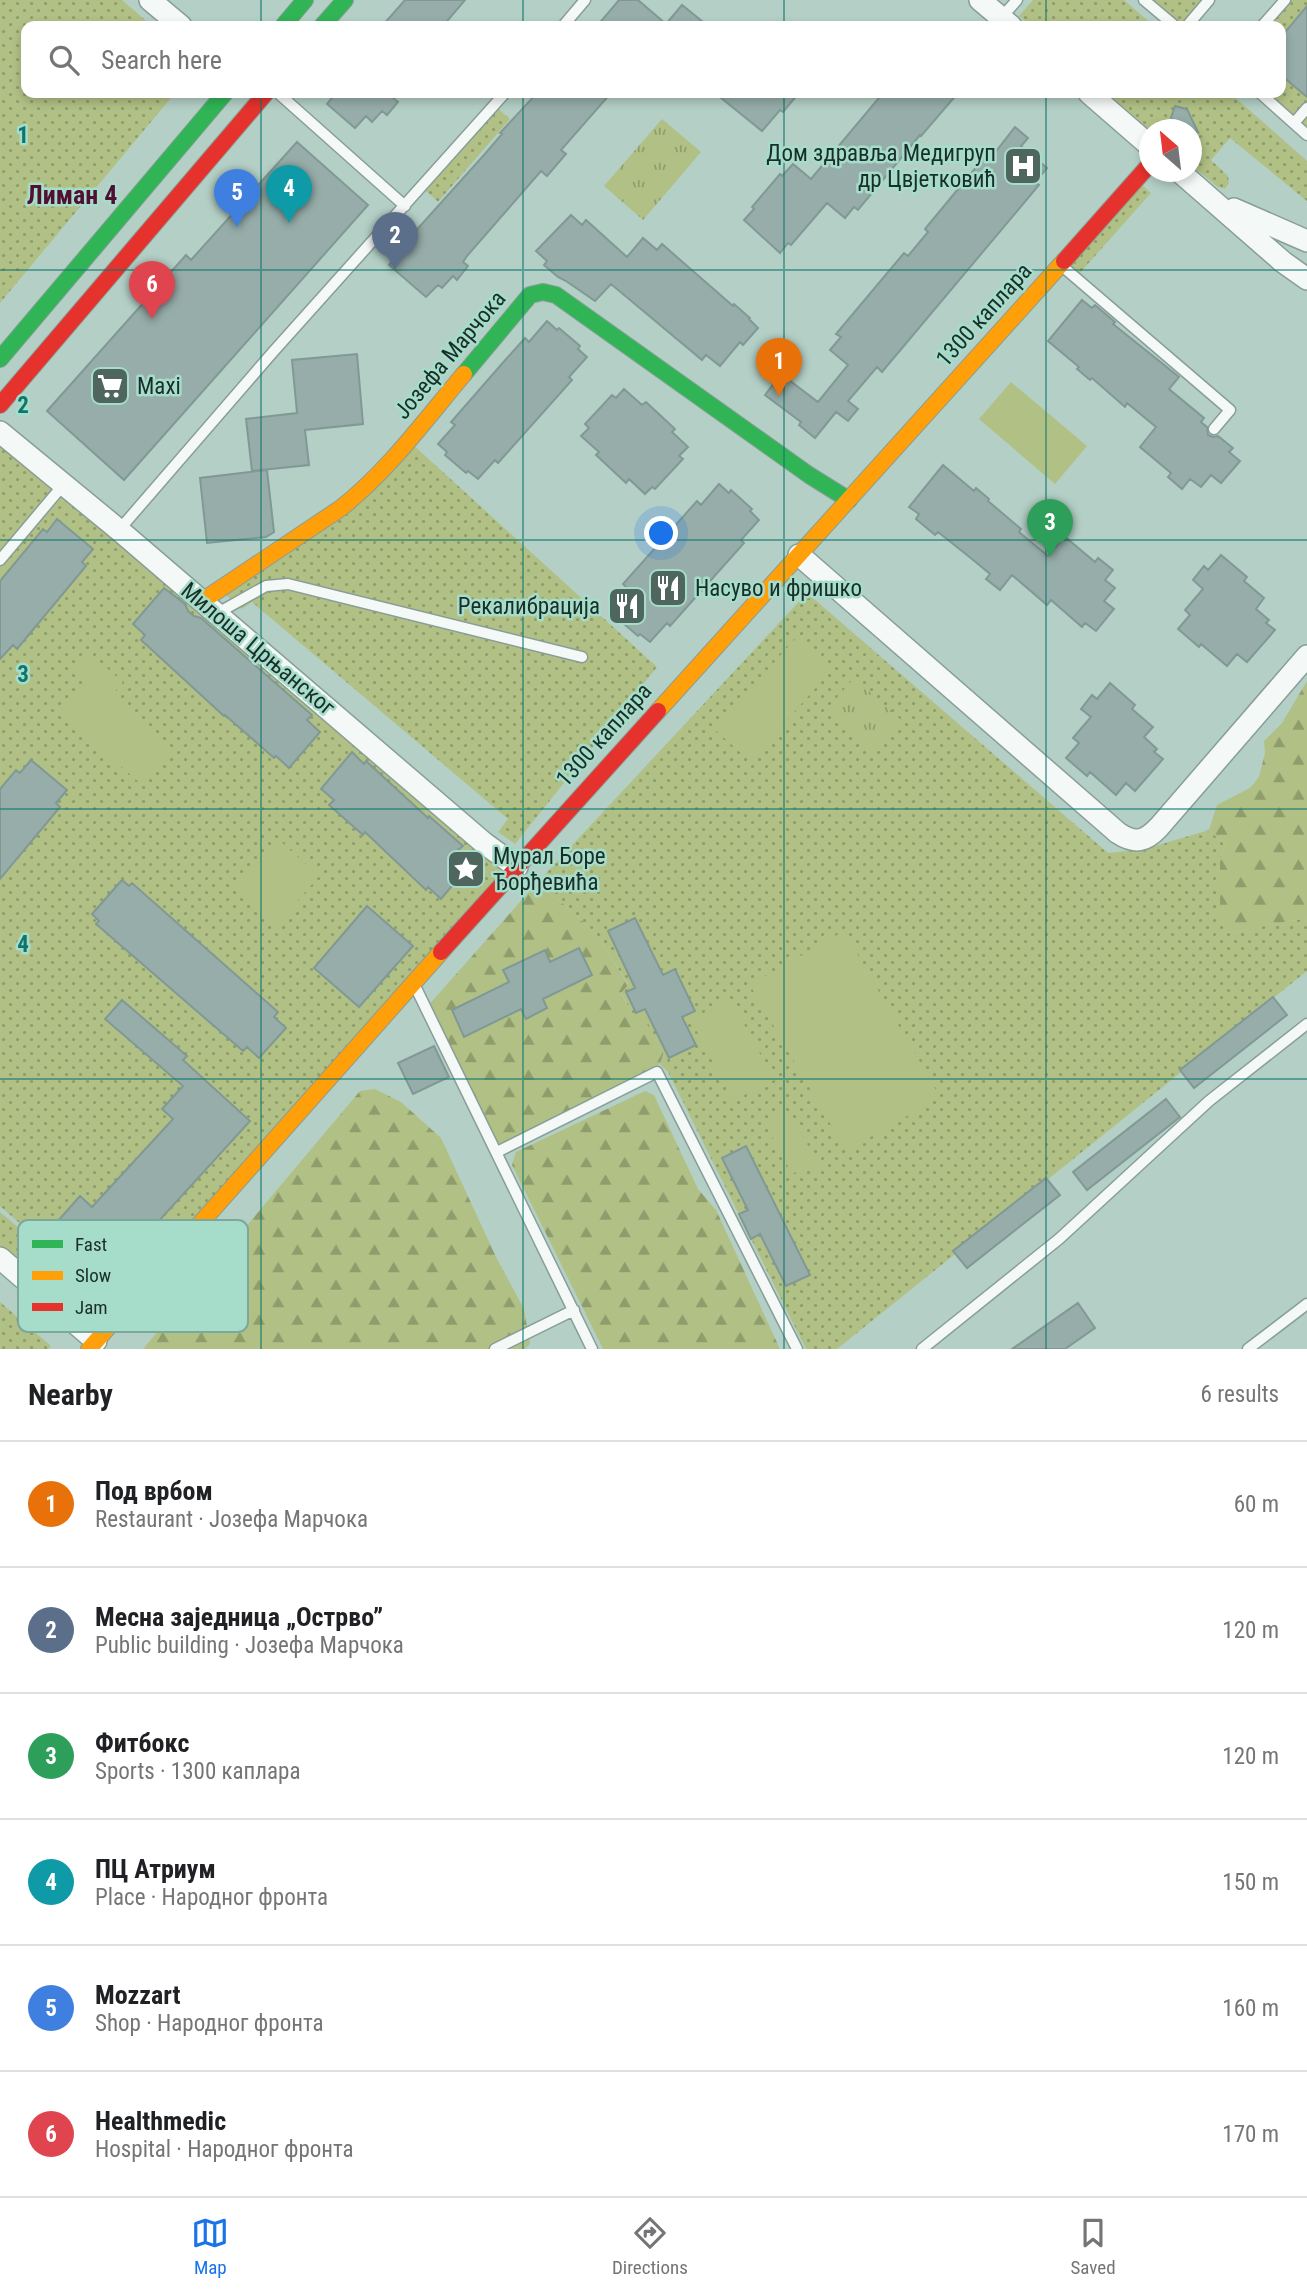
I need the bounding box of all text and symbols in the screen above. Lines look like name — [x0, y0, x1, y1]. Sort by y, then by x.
search box — [21, 21, 1286, 98]
icon: search — [45, 41, 83, 79]
text: Search here — [101, 45, 222, 75]
north arrow — [1139, 119, 1202, 182]
text: 1 — [17, 122, 29, 149]
place label: Дом здравља Медигруп др Цвјетковић — [766, 140, 996, 193]
hospital icon: Дом здравља Медигруп др Цвјетковић — [1002, 145, 1044, 187]
pin: 4 — [266, 165, 312, 223]
pin: 5 — [214, 169, 260, 227]
district label: Лиман 4 — [27, 180, 117, 210]
pin: 2 — [372, 212, 418, 270]
street label: 1300 каплара — [931, 258, 1037, 372]
pin: 6 — [129, 261, 175, 319]
street label: Јозефа Марчока — [389, 285, 511, 425]
pin: 1 — [756, 338, 802, 396]
supermarket icon: Maxi — [89, 365, 131, 407]
place label: Maxi — [137, 373, 181, 400]
text: 2 — [17, 392, 29, 419]
pin: 3 — [1027, 499, 1073, 557]
your location — [644, 516, 678, 550]
restaurant icon: Насуво и фришко — [647, 567, 689, 609]
place label: Насуво и фришко — [695, 575, 862, 602]
street label: Милоша Црњанског — [176, 577, 341, 721]
restaurant icon: Рекалибрација — [606, 585, 648, 627]
place label: Рекалибрација — [458, 593, 600, 620]
text: 3 — [17, 661, 29, 688]
street label: 1300 каплара — [551, 678, 657, 792]
place label: Мурал Боре Ђорђевића — [493, 843, 606, 896]
place icon: Мурал Боре Ђорђевића — [445, 848, 487, 890]
text: 4 — [17, 931, 29, 958]
legend — [18, 1220, 248, 1332]
text: Fast — [75, 1233, 107, 1256]
text: Slow — [75, 1264, 111, 1287]
text: Jam — [75, 1296, 108, 1319]
text: Nearby — [28, 1377, 113, 1412]
text: 6 results — [1201, 1381, 1279, 1408]
text: Под врбом — [95, 1476, 213, 1506]
text: 1 — [45, 1491, 57, 1518]
text: 60 m — [1234, 1491, 1279, 1518]
text: Restaurant · Јозефа Марчока — [95, 1506, 368, 1533]
text: Месна заједница „Острво” — [95, 1602, 383, 1632]
text: 2 — [45, 1617, 57, 1644]
text: 120 m — [1222, 1617, 1279, 1644]
text: Public building · Јозефа Марчока — [95, 1632, 404, 1659]
text: Фитбокс — [95, 1728, 189, 1758]
text: 3 — [45, 1743, 57, 1770]
text: 120 m — [1222, 1743, 1279, 1770]
text: Sports · 1300 каплара — [95, 1758, 300, 1785]
text: ПЦ Атриум — [95, 1854, 216, 1884]
text: 4 — [45, 1869, 57, 1896]
text: 150 m — [1222, 1869, 1279, 1896]
text: Place · Народног фронта — [95, 1884, 328, 1911]
text: Mozzart — [95, 1980, 180, 2010]
text: 5 — [45, 1995, 57, 2022]
text: 160 m — [1222, 1995, 1279, 2022]
text: Shop · Народног фронта — [95, 2010, 324, 2037]
text: Healthmedic — [95, 2106, 226, 2136]
text: 6 — [45, 2121, 57, 2148]
text: 170 m — [1222, 2121, 1279, 2148]
text: Hospital · Народног фронта — [95, 2136, 354, 2163]
tab: Map — [191, 2214, 229, 2279]
tab: Directions — [612, 2214, 688, 2279]
tab: Saved — [1070, 2214, 1116, 2279]

